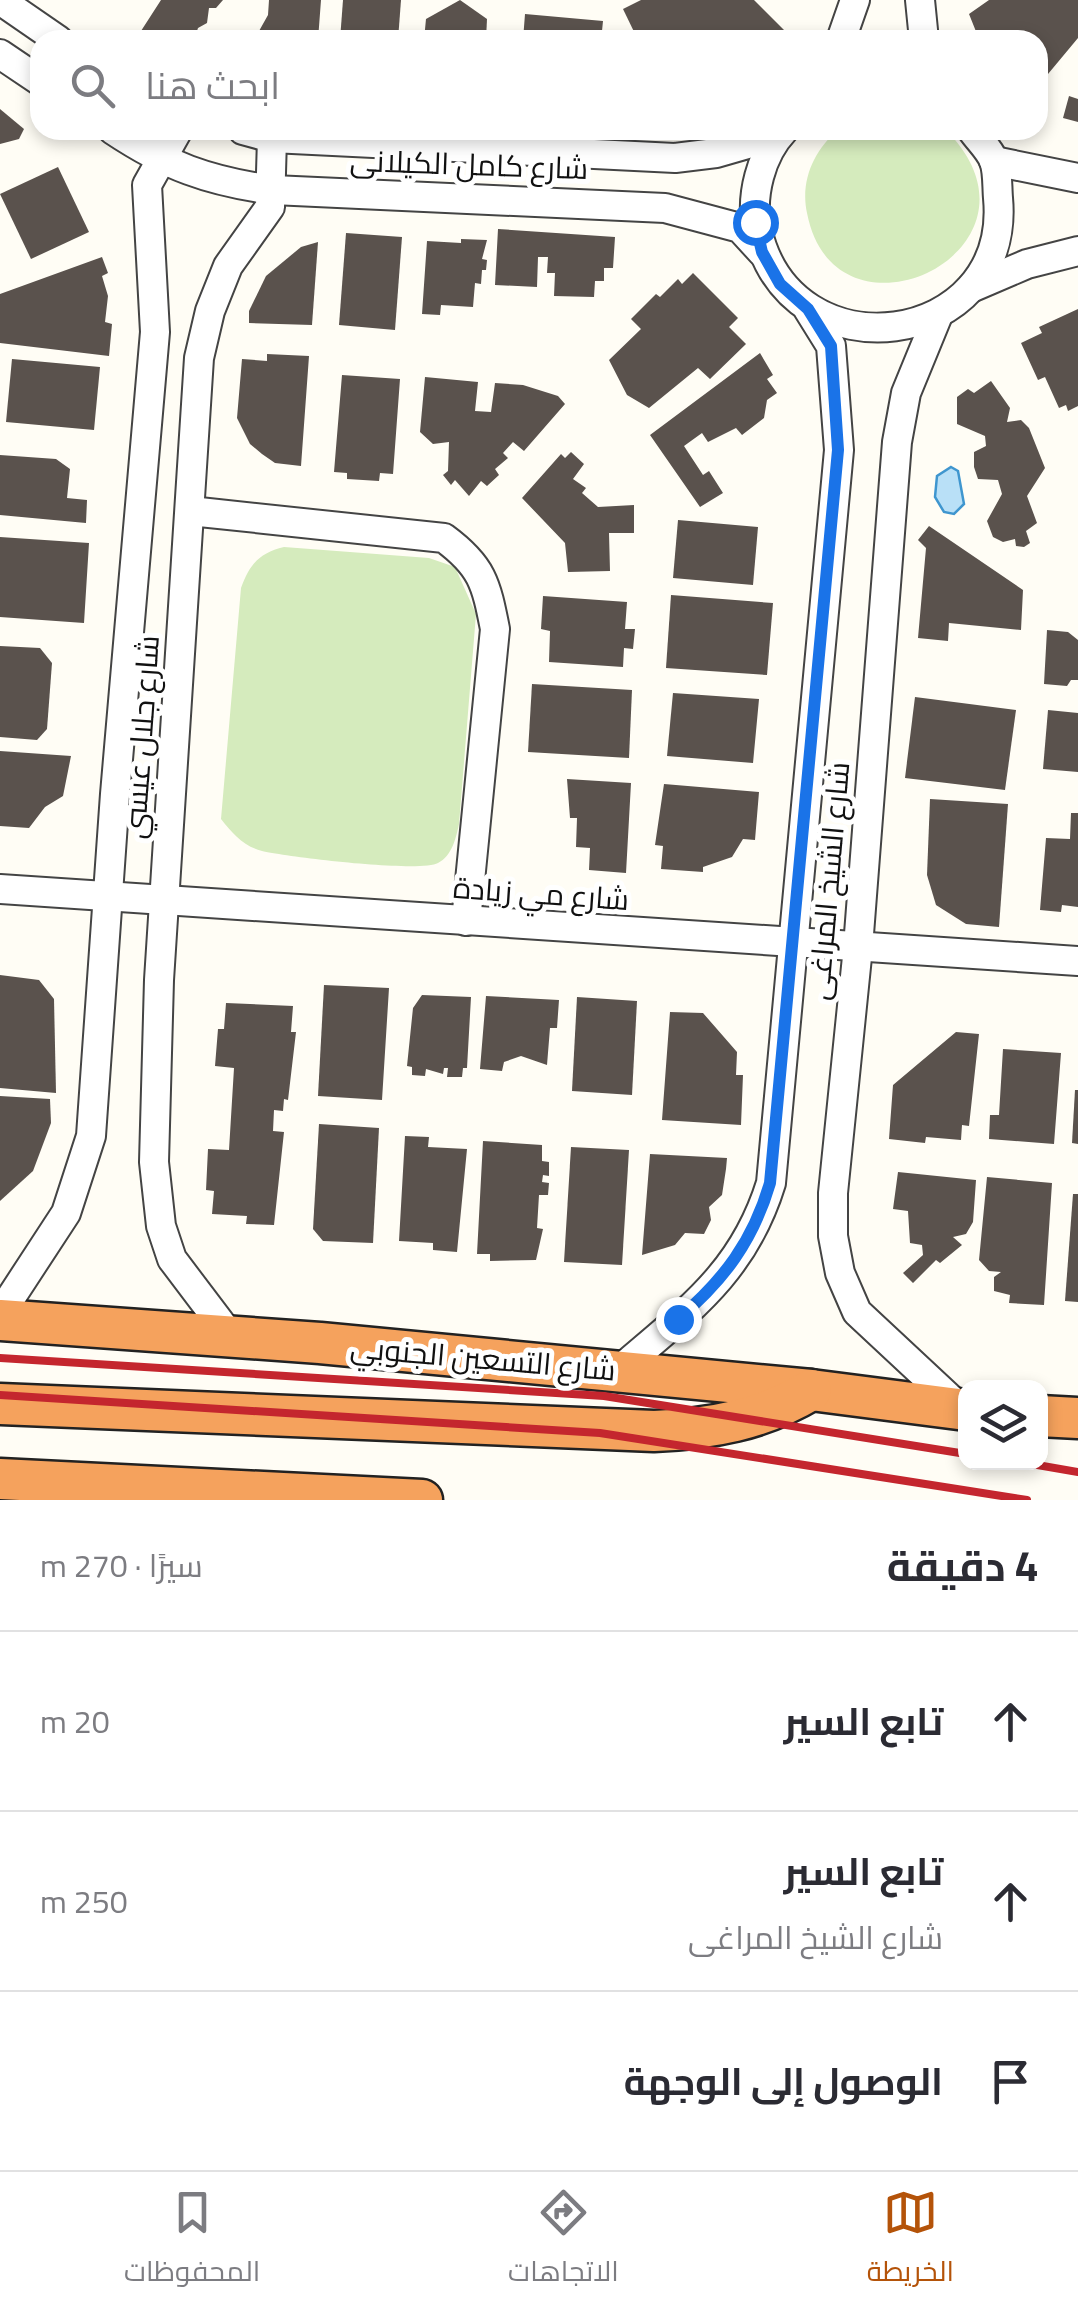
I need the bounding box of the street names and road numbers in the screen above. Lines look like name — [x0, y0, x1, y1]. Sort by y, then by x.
street label: شارع كامل الكيلانى — [349, 132, 589, 196]
street label: شارع جلال عيسي — [106, 633, 176, 841]
street label: شارع الشيخ المراغى — [790, 759, 866, 1002]
street label: شارع مي زيادة — [451, 859, 631, 927]
street label: شارع التسعين الجنوبي — [348, 1319, 618, 1397]

